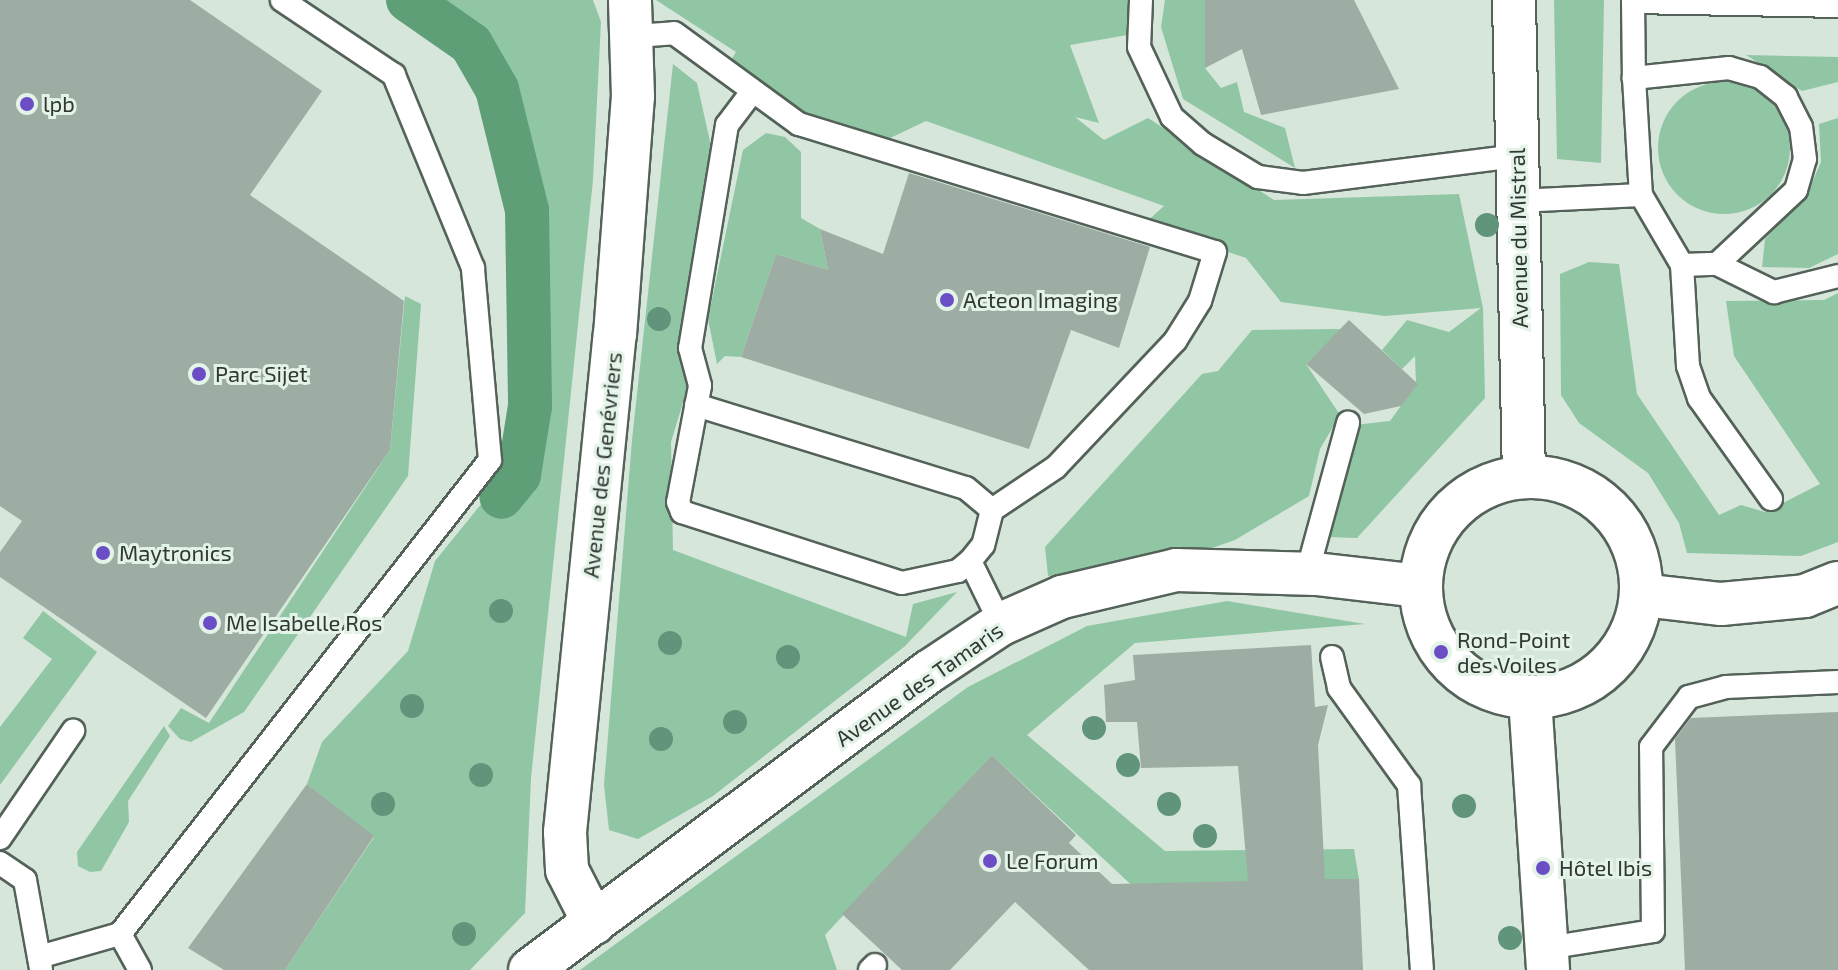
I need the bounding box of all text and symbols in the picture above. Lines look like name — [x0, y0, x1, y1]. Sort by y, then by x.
place label: lpb — [43, 91, 75, 117]
marker: lpb — [18, 95, 36, 113]
street label: Avenue du Mistral — [1503, 148, 1533, 328]
place label: Acteon Imaging — [963, 287, 1118, 313]
marker: Acteon Imaging — [938, 291, 956, 309]
street label: Avenue des Genévriers — [577, 351, 627, 579]
place label: Parc Sijet — [215, 361, 308, 387]
marker: Parc Sijet — [190, 365, 208, 383]
place label: Maytronics — [119, 540, 232, 566]
marker: Maytronics — [94, 544, 112, 562]
place label: Me Isabelle Ros — [226, 610, 382, 636]
marker: Me Isabelle Ros — [201, 614, 219, 632]
street label: Avenue des Tamaris — [830, 616, 1008, 752]
place label: Rond-Point des Voiles — [1457, 626, 1570, 678]
marker: Rond-Point des Voiles — [1432, 643, 1450, 661]
place label: Le Forum — [1006, 848, 1099, 874]
marker: Le Forum — [981, 852, 999, 870]
place label: Hôtel Ibis — [1559, 855, 1653, 881]
marker: Hôtel Ibis — [1534, 859, 1552, 877]

